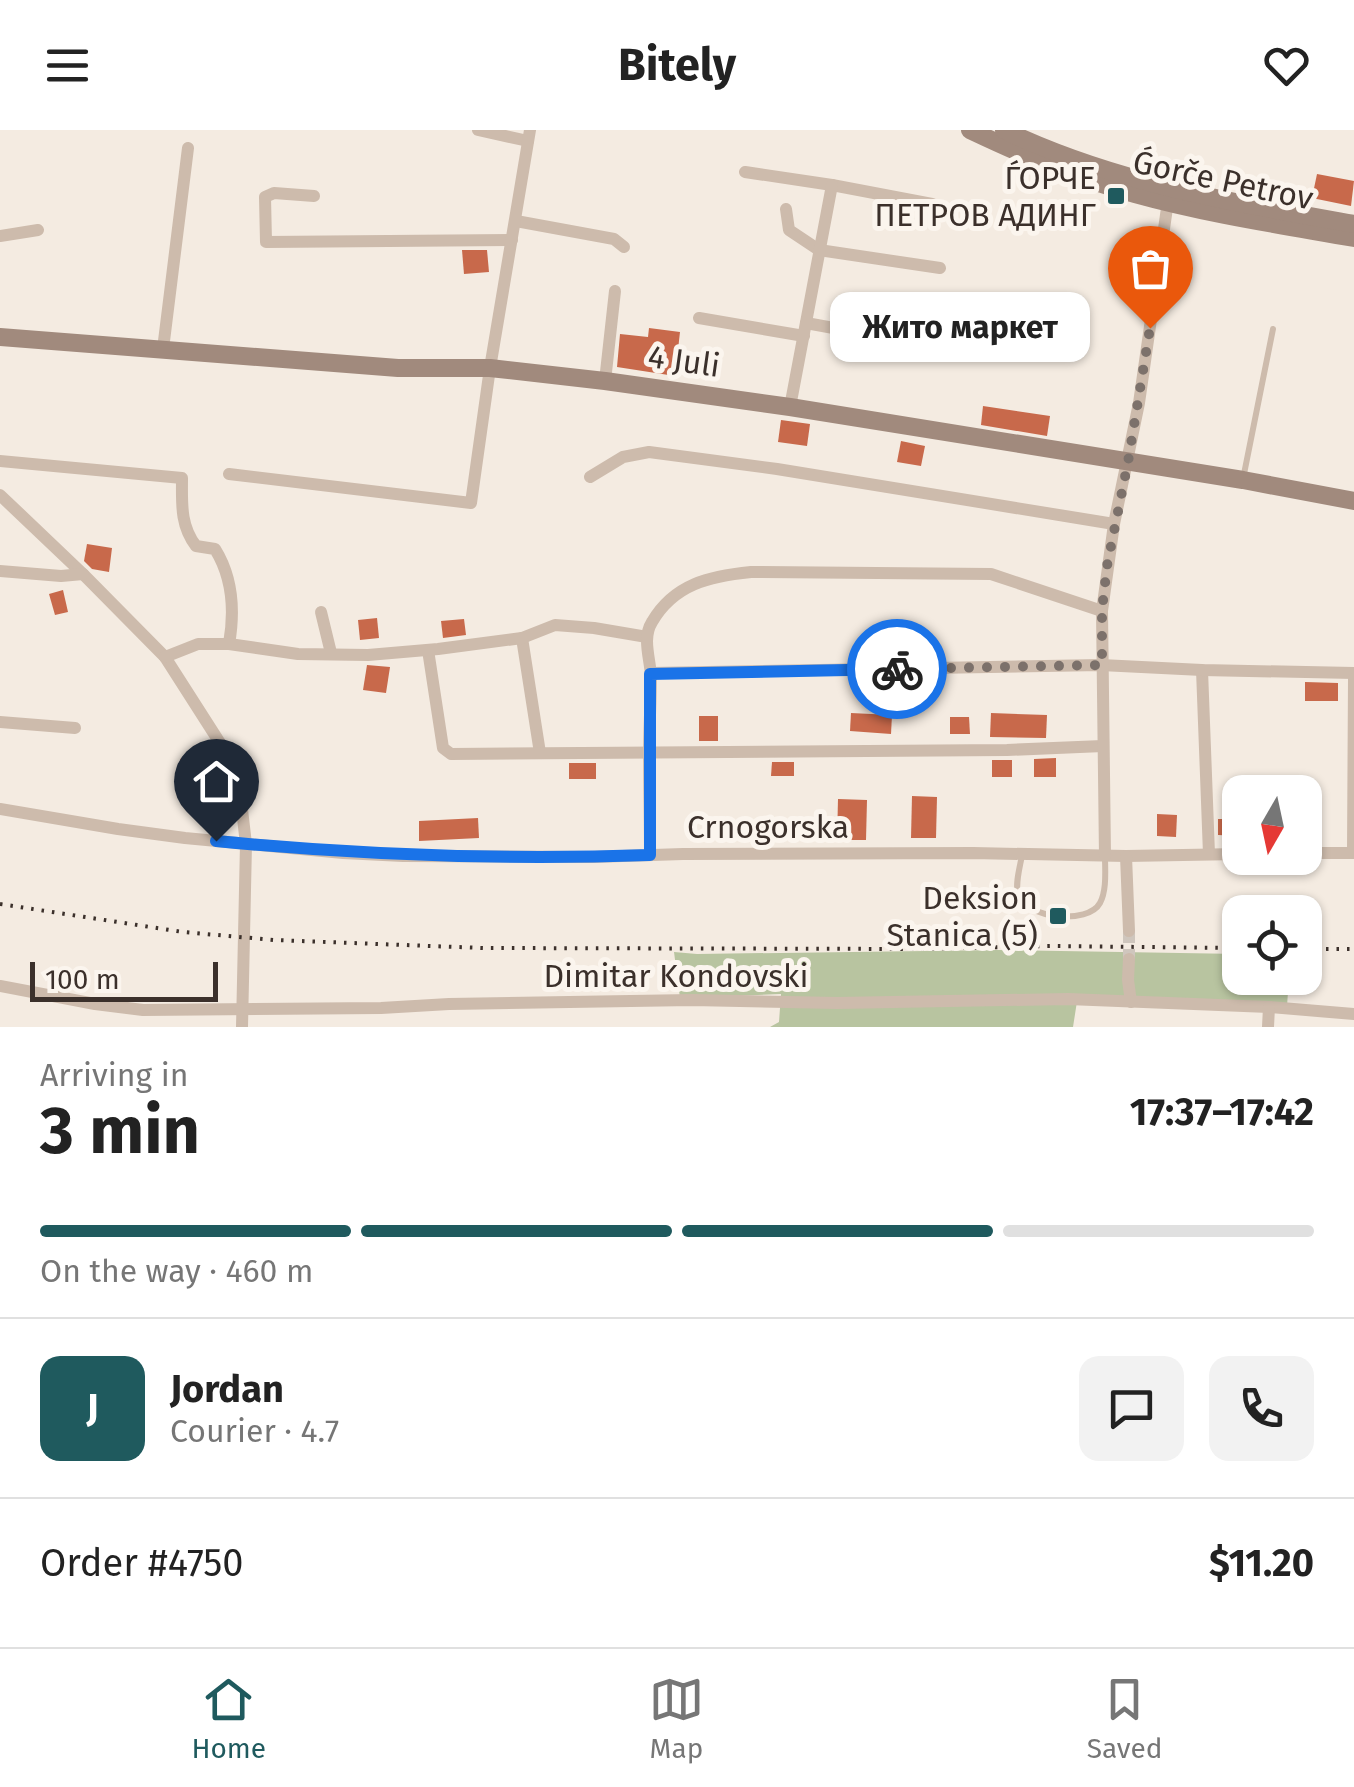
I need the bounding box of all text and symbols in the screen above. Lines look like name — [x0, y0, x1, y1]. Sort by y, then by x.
icon: menu — [40, 38, 95, 93]
text: Bitely — [618, 38, 736, 92]
icon: heart — [1259, 38, 1314, 93]
street label: Ǵorče Petrov — [1129, 142, 1317, 218]
place label: ЃОРЧЕ ПЕТРОВ АДИНГ — [874, 159, 1096, 234]
marker: ЃОРЧЕ ПЕТРОВ АДИНГ — [1105, 185, 1127, 207]
pin — [1108, 226, 1193, 329]
icon: bag — [1123, 241, 1178, 296]
callout: Жито маркет — [830, 293, 1090, 363]
text: Жито маркет — [862, 308, 1058, 346]
street label: 4 Juli — [646, 337, 722, 385]
courier — [847, 619, 947, 719]
icon: bike — [870, 642, 925, 697]
pin — [174, 739, 259, 842]
icon: home — [189, 754, 244, 809]
north arrow — [1222, 775, 1322, 875]
map controls — [1222, 775, 1322, 995]
street label: Crnogorska — [687, 808, 849, 846]
place label: Deksion Stanica (5) — [886, 879, 1038, 954]
button: locate — [1222, 895, 1322, 995]
marker: Deksion Stanica (5) — [1047, 905, 1069, 927]
scale bar — [30, 957, 218, 1001]
street label: Dimitar Kondovski — [543, 957, 809, 995]
text: 100 m — [45, 963, 120, 996]
text: Arriving in — [40, 1056, 188, 1094]
text: 17:37–17:42 — [1130, 1089, 1314, 1135]
text: 3 min — [40, 1092, 200, 1170]
text: On the way · 460 m — [40, 1252, 313, 1290]
button: chat — [1079, 1356, 1184, 1461]
button: phone — [1209, 1356, 1314, 1461]
text: Jordan — [170, 1366, 284, 1412]
text: J — [86, 1385, 99, 1431]
text: Courier · 4.7 — [170, 1412, 339, 1450]
text: Order #4750 — [40, 1540, 244, 1586]
text: $11.20 — [1209, 1540, 1314, 1586]
tab: Home — [191, 1672, 266, 1765]
tab: Map — [649, 1672, 704, 1765]
tab: Saved — [1087, 1672, 1163, 1765]

